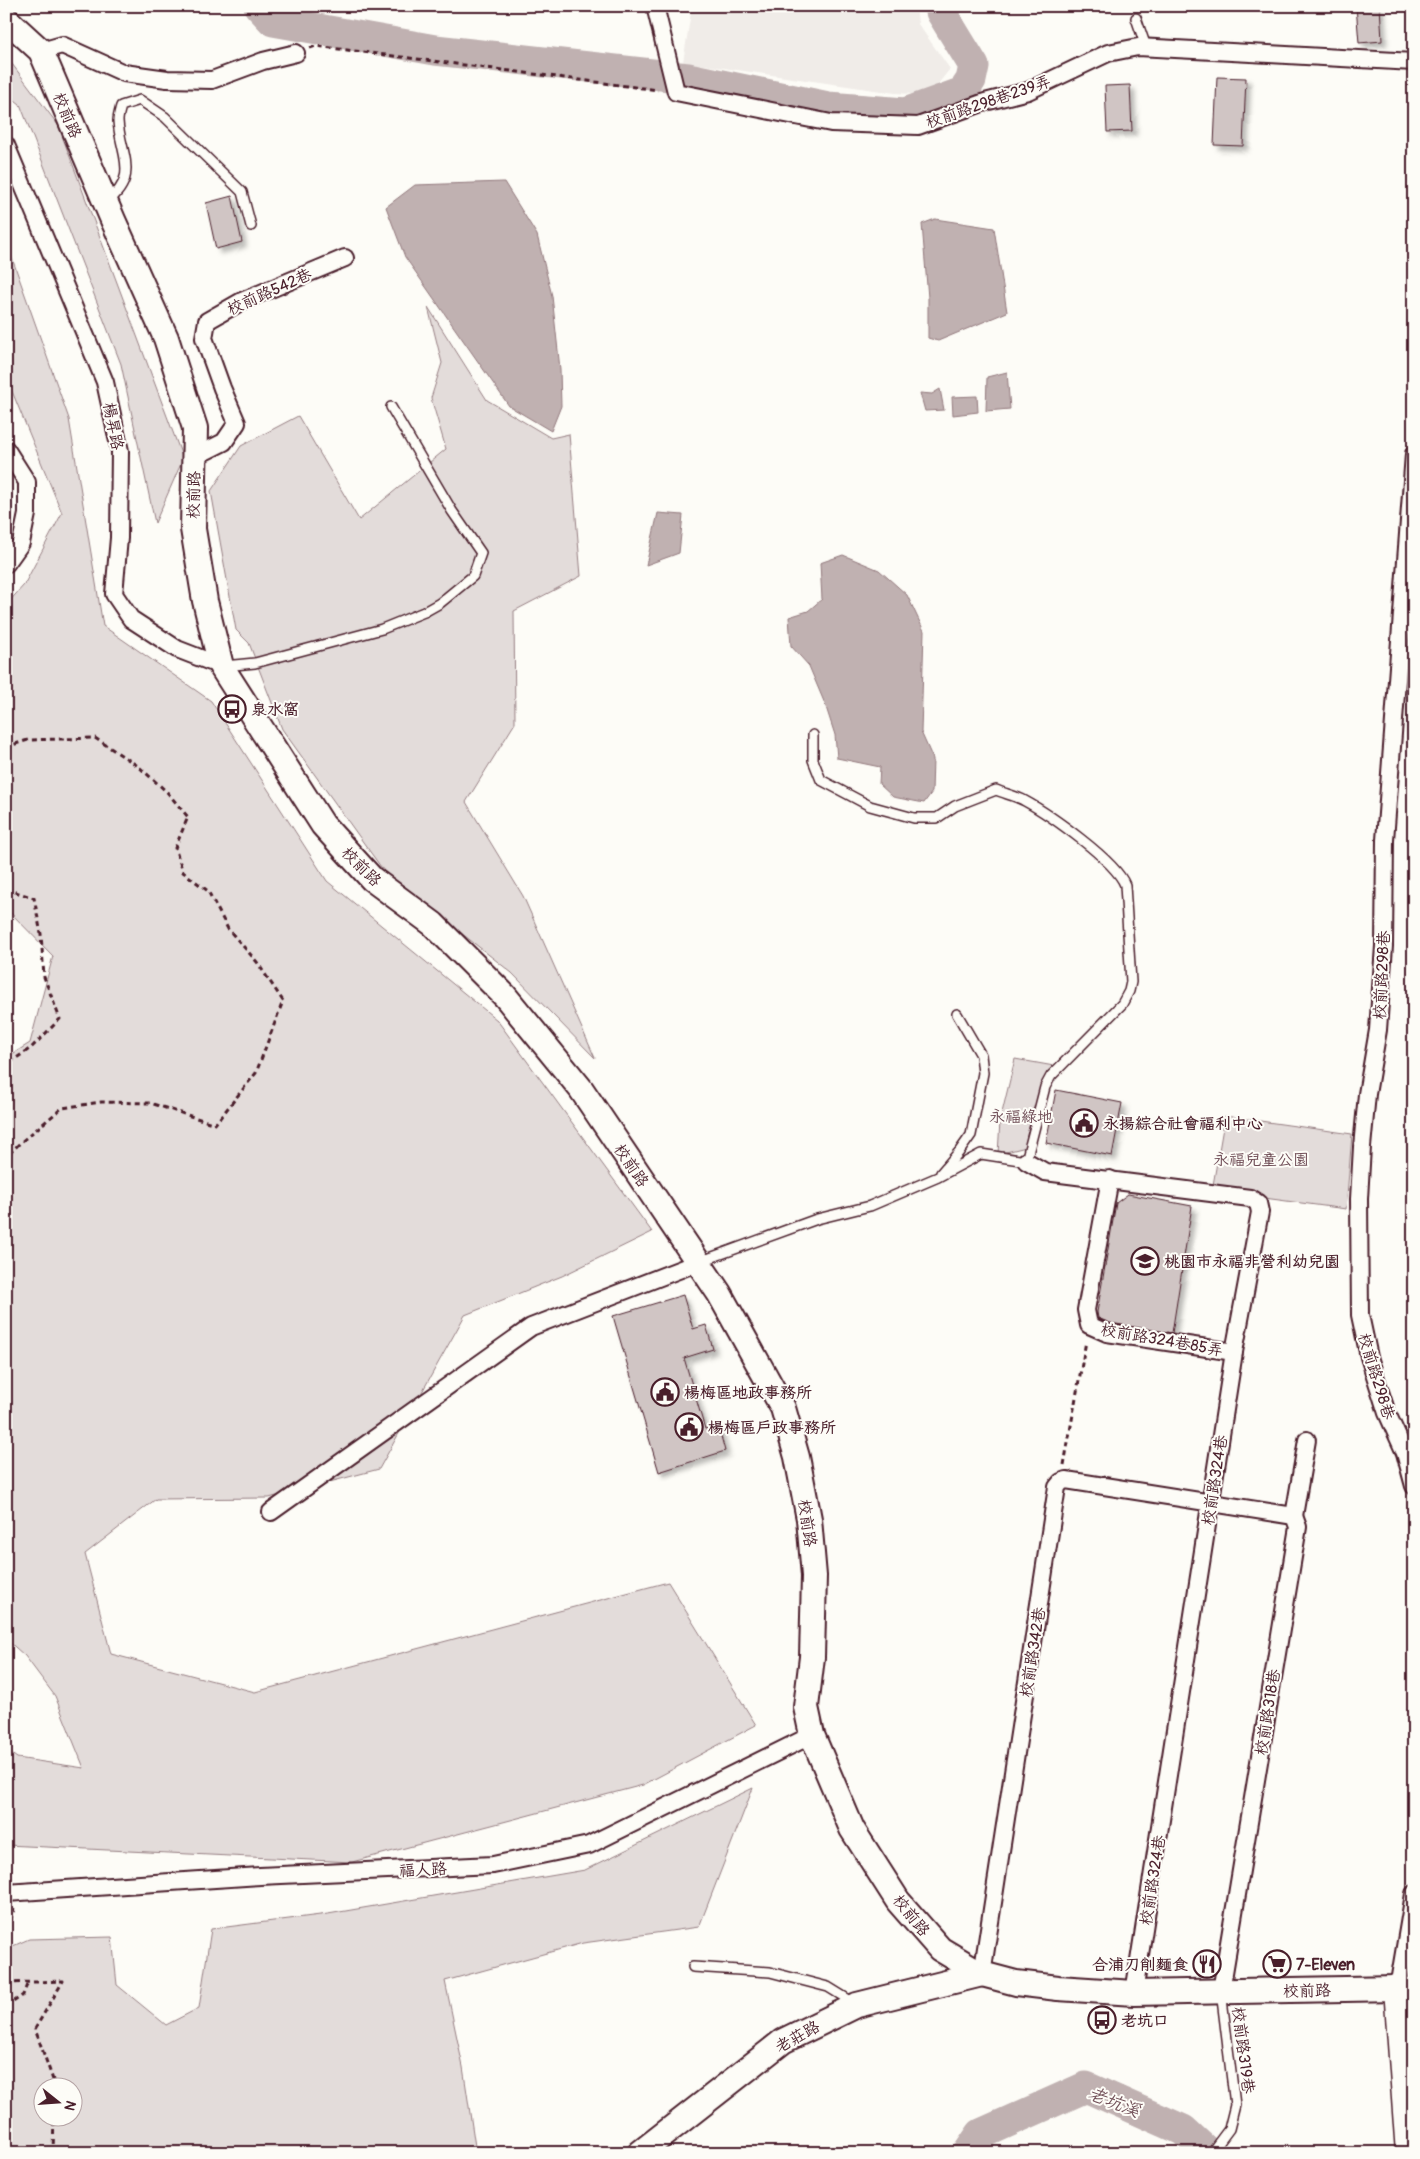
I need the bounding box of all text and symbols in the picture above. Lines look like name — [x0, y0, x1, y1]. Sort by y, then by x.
street label: 校前路298巷239弄 — [923, 71, 1053, 133]
street label: 校前路 — [48, 89, 86, 141]
street label: 校前路542巷 — [224, 264, 315, 320]
street label: 楊昇路 — [99, 401, 127, 452]
street label: 校前路 — [184, 471, 204, 519]
bus stop icon: 泉水窩 — [217, 694, 247, 724]
place label: 泉水窩 — [251, 700, 299, 720]
street label: 校前路 — [337, 843, 385, 891]
street label: 校前路298巷 — [1370, 930, 1394, 1020]
park label: 永福綠地 — [989, 1107, 1053, 1127]
public building icon: 永揚綜合社會福利中心 — [1069, 1108, 1099, 1138]
place label: 永揚綜合社會福利中心 — [1103, 1114, 1263, 1134]
street label: 校前路 — [609, 1140, 653, 1191]
park label: 永福兒童公園 — [1213, 1150, 1309, 1170]
school or university icon: 桃園市永福非營利幼兒園 — [1130, 1246, 1160, 1276]
place label: 桃園市永福非營利幼兒園 — [1164, 1252, 1340, 1272]
street label: 校前路324巷85弄 — [1099, 1319, 1225, 1361]
street label: 校前路298巷 — [1353, 1331, 1399, 1422]
public building icon: 楊梅區地政事務所 — [650, 1377, 680, 1407]
place label: 楊梅區地政事務所 — [684, 1383, 812, 1403]
public building icon: 楊梅區戶政事務所 — [674, 1412, 704, 1442]
place label: 楊梅區戶政事務所 — [708, 1418, 836, 1438]
street label: 校前路324巷 — [1198, 1434, 1232, 1527]
street label: 校前路 — [794, 1498, 820, 1548]
street label: 校前路342巷 — [1016, 1606, 1050, 1699]
street label: 校前路318巷 — [1251, 1668, 1285, 1757]
street label: 校前路324巷 — [1136, 1834, 1170, 1927]
street label: 福人路 — [399, 1859, 448, 1881]
street label: 校前路 — [888, 1891, 934, 1941]
restaurant icon: 合浦刀削麵食 — [1192, 1949, 1222, 1979]
supermarket icon: 7-Eleven — [1262, 1949, 1292, 1979]
place label: 合浦刀削麵食 — [1092, 1955, 1188, 1975]
place label: 7-Eleven — [1296, 1955, 1355, 1975]
street label: 校前路 — [1283, 1981, 1331, 2001]
bus stop icon: 老坑口 — [1087, 2005, 1117, 2035]
street label: 校前路319巷 — [1228, 2006, 1258, 2095]
place label: 老坑口 — [1121, 2011, 1169, 2031]
street label: 老莊路 — [772, 2016, 823, 2057]
north arrow — [32, 2076, 82, 2126]
water label: 老坑溪 — [1084, 2082, 1144, 2123]
text: N — [60, 2099, 79, 2113]

